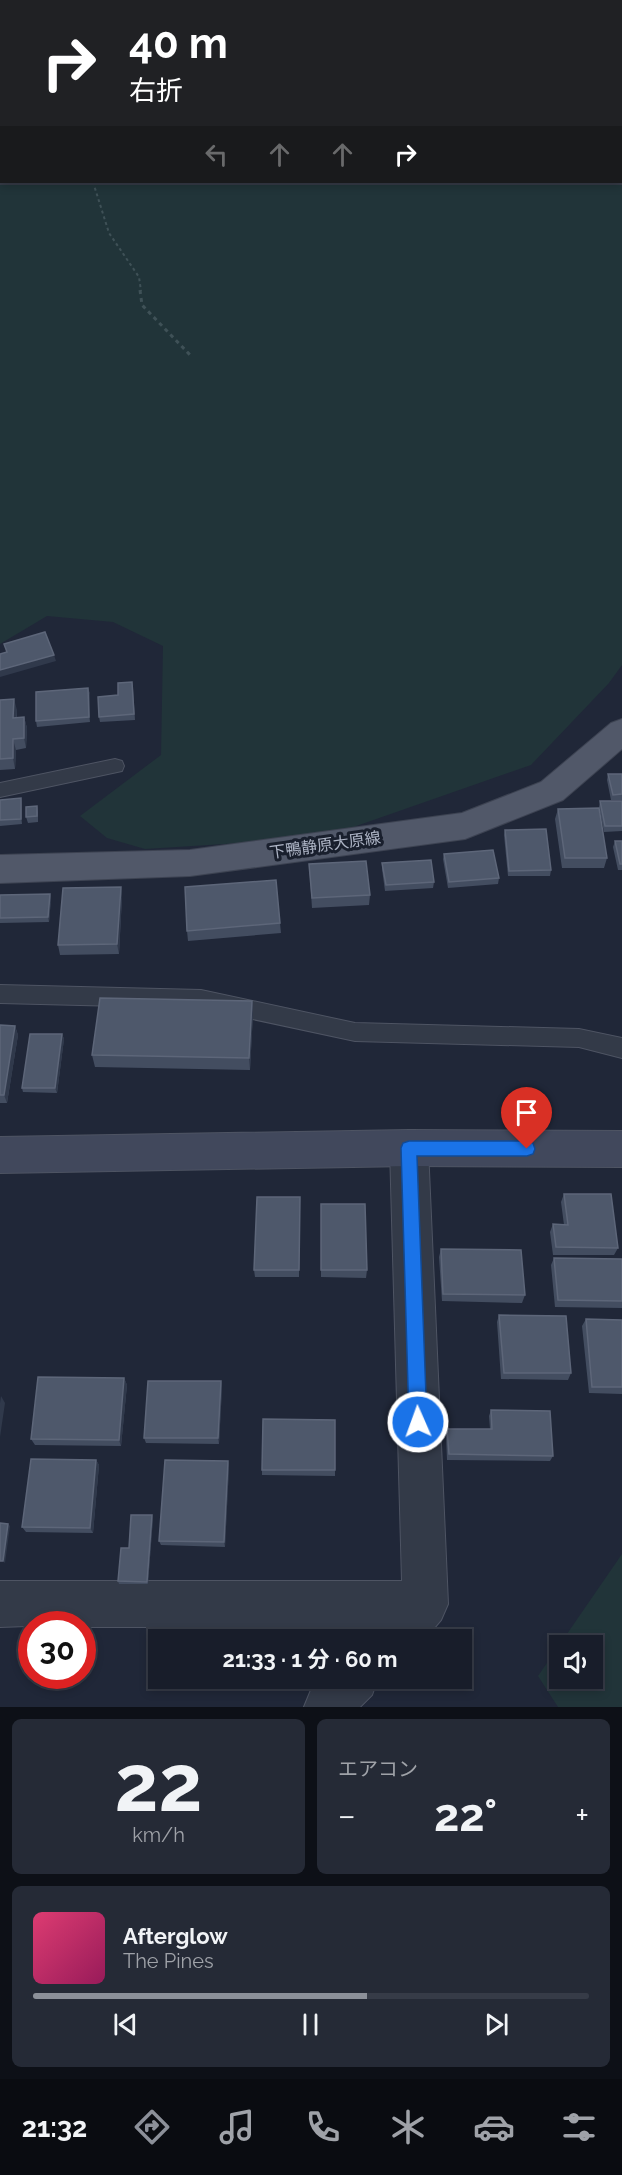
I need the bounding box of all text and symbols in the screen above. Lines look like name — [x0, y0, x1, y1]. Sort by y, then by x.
text: 40 m — [129, 19, 228, 68]
icon: right — [30, 24, 108, 102]
text: 右折 — [129, 75, 183, 106]
icon: left — [200, 138, 233, 171]
icon: ahead — [263, 138, 296, 171]
icon: ahead — [326, 138, 359, 171]
icon: right — [389, 138, 422, 171]
street label: 下鴨静原大原線 — [268, 828, 382, 862]
pin — [501, 1087, 552, 1149]
icon: arrive — [510, 1096, 543, 1129]
position arrow — [386, 1390, 450, 1454]
speed limit sign: 30 — [18, 1611, 96, 1689]
map controls — [549, 1635, 603, 1689]
button: sound — [549, 1635, 603, 1689]
text: 21:33 · 1 分 · 60 m — [222, 1646, 398, 1672]
text: 22 — [115, 1738, 202, 1829]
text: エアコン — [338, 1757, 418, 1781]
text: 22° — [434, 1789, 497, 1842]
text: − — [338, 1796, 356, 1835]
text: + — [575, 1796, 589, 1835]
text: km/h — [132, 1823, 185, 1847]
text: Afterglow — [123, 1923, 228, 1949]
text: The Pines — [123, 1949, 214, 1973]
icon: previous — [109, 2008, 142, 2041]
icon: pause — [294, 2008, 327, 2041]
icon: next — [480, 2008, 513, 2041]
icon: directions — [131, 2106, 173, 2148]
icon: music — [216, 2106, 258, 2148]
icon: phone — [302, 2106, 344, 2148]
icon: climate — [387, 2106, 429, 2148]
icon: car — [473, 2106, 515, 2148]
icon: filters — [558, 2106, 600, 2148]
text: 21:32 — [22, 2112, 87, 2143]

